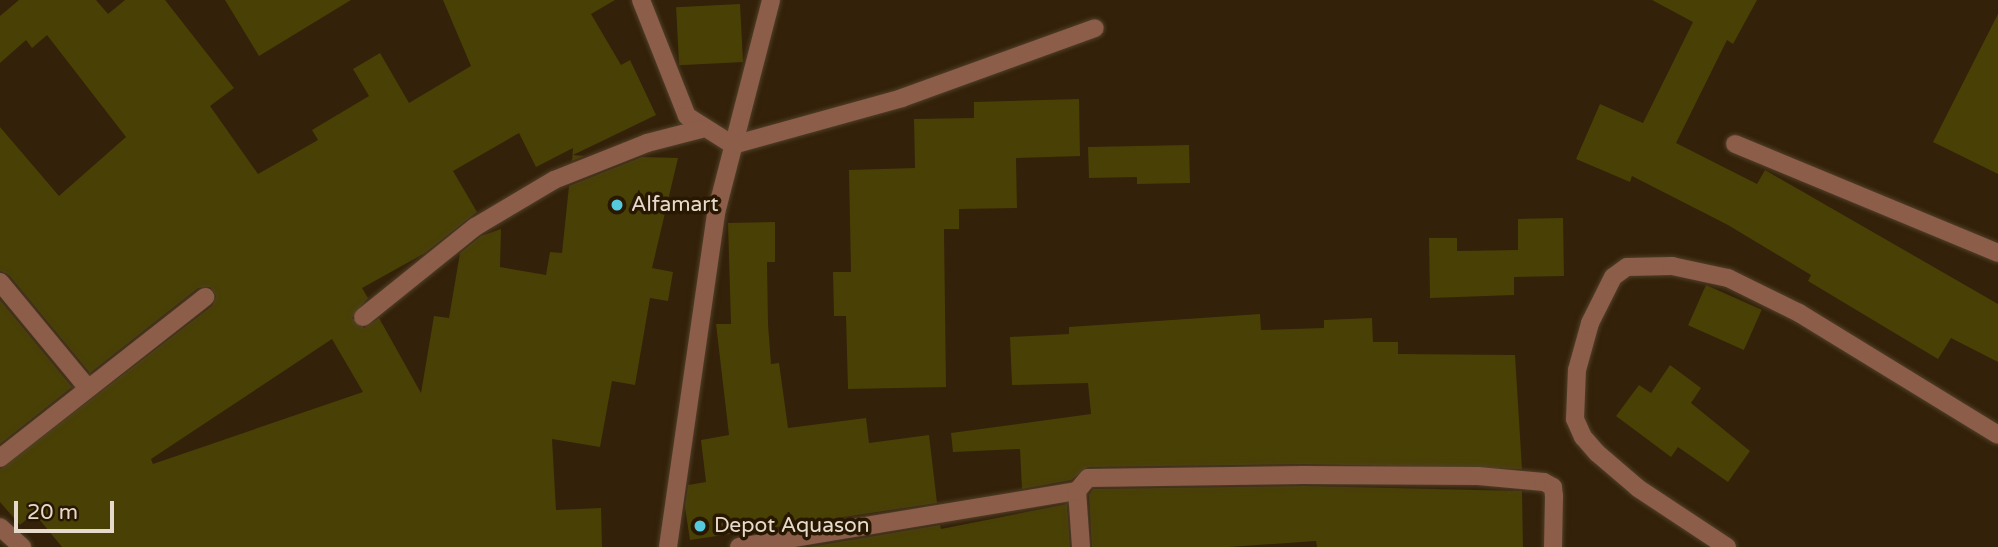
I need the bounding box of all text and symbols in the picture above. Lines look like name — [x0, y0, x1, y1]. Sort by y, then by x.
place label: Alfamart — [631, 192, 718, 218]
marker: Alfamart — [609, 197, 625, 213]
scale bar — [18, 488, 117, 532]
text: 20 m — [27, 500, 78, 525]
place label: Depot Aquason — [714, 513, 870, 539]
marker: Depot Aquason — [692, 518, 708, 534]

